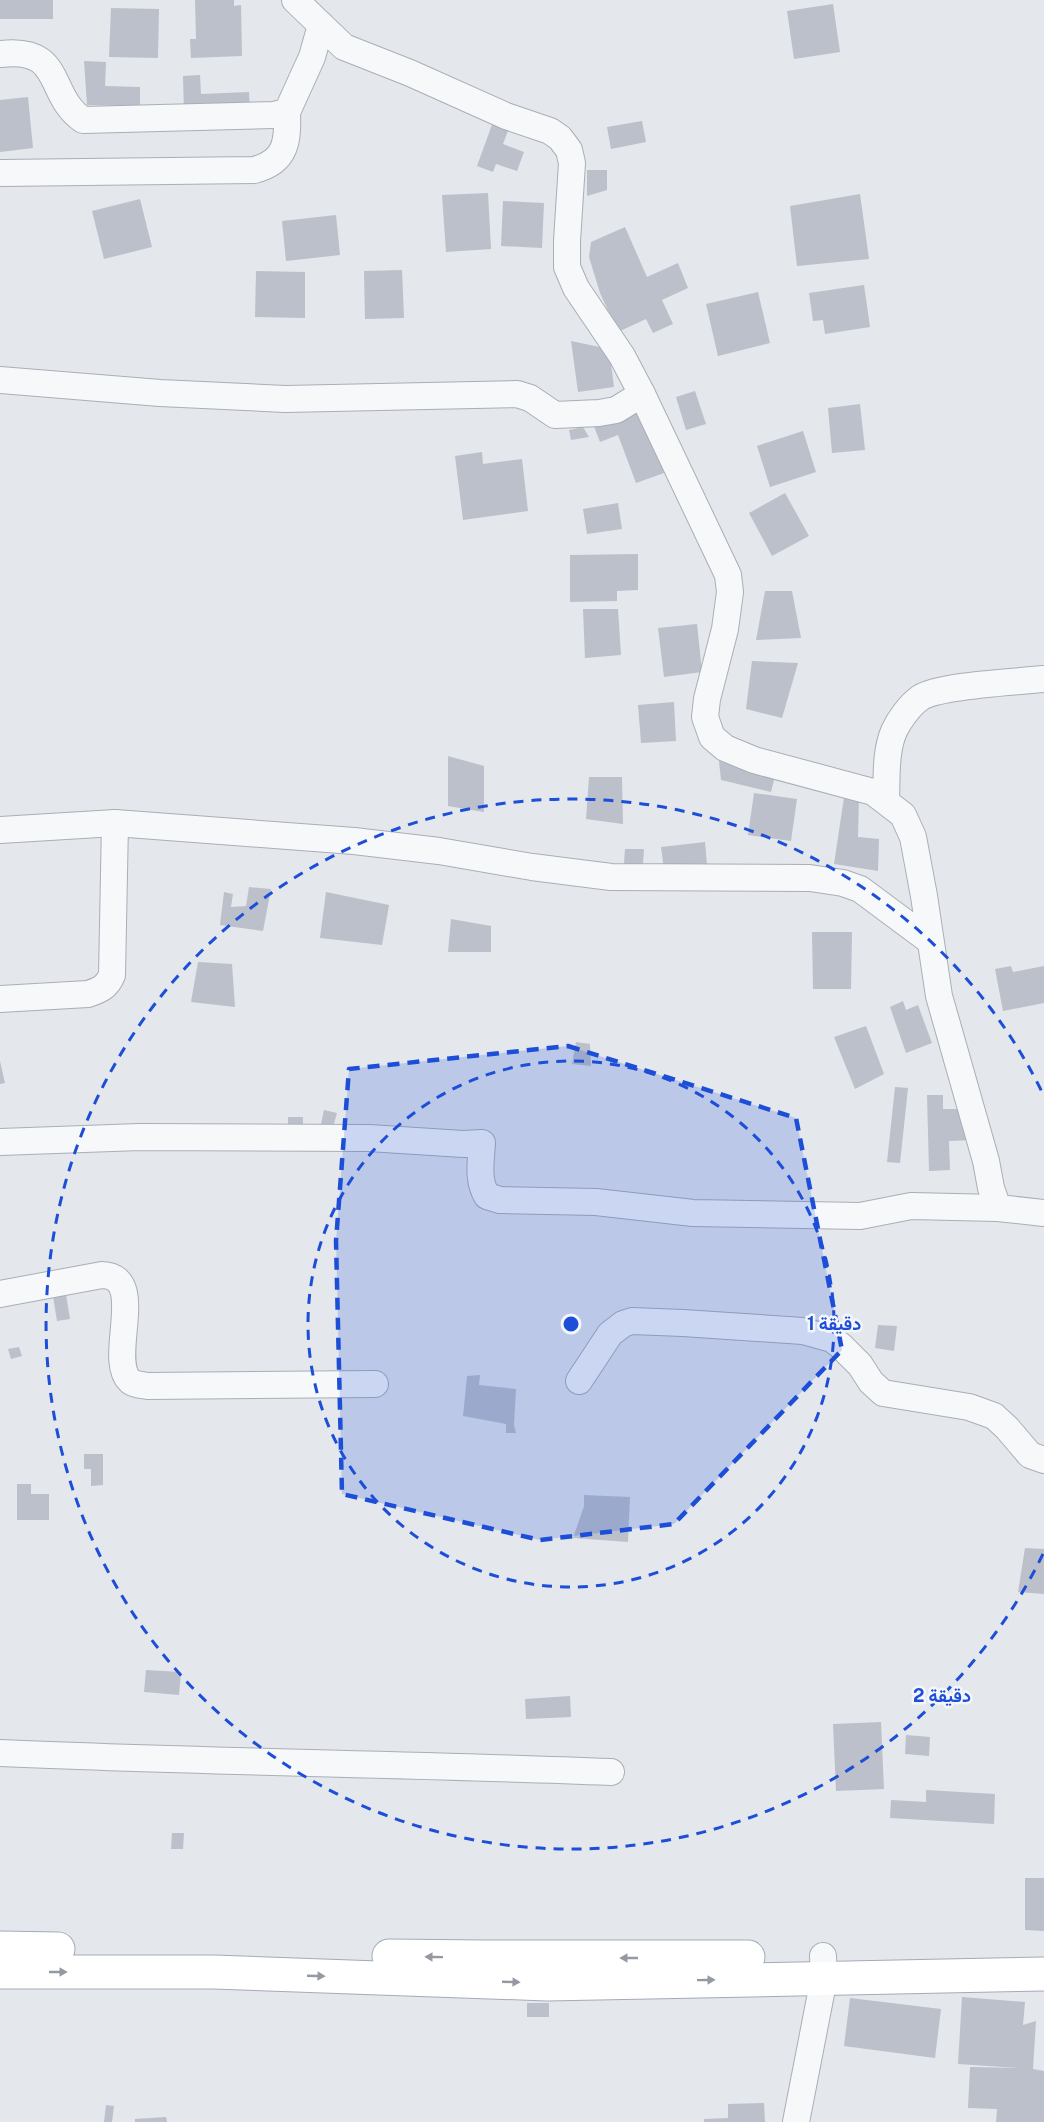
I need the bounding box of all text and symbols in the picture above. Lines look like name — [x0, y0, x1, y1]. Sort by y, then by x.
text: 1 دقيقة — [807, 1313, 861, 1335]
centre of rings — [561, 1314, 581, 1334]
text: 2 دقيقة — [913, 1685, 971, 1707]
one-way arrow — [424, 1952, 443, 1961]
one-way arrow — [619, 1953, 638, 1963]
one-way arrow — [49, 1967, 68, 1977]
one-way arrow — [307, 1971, 326, 1980]
one-way arrow — [697, 1975, 716, 1985]
one-way arrow — [502, 1978, 521, 1987]

